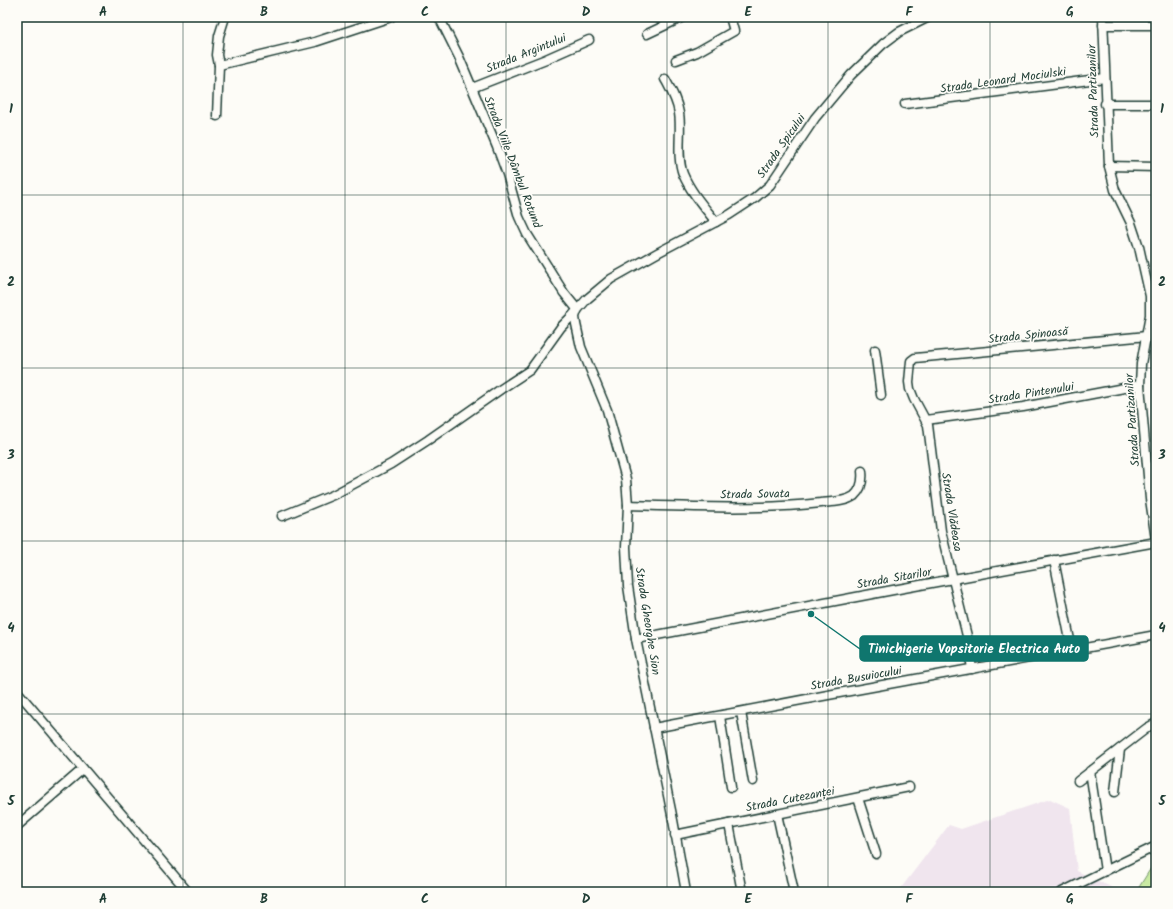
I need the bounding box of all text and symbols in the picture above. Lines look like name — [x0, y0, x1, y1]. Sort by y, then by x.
text: A — [99, 2, 107, 23]
text: B — [260, 2, 268, 23]
text: C — [421, 2, 429, 23]
text: D — [582, 2, 591, 23]
text: E — [744, 2, 752, 23]
text: F — [905, 2, 913, 23]
text: G — [1066, 2, 1074, 23]
street label: Strada Argintului — [483, 28, 570, 78]
street label: Strada Partizanilor — [1082, 43, 1105, 138]
street label: Strada Leonard Mociulski — [939, 62, 1068, 99]
street label: Strada Viile Dâmbul Rotund — [479, 93, 547, 232]
text: 1 — [9, 99, 13, 120]
text: 1 — [1160, 99, 1164, 120]
street label: Strada Spicului — [752, 109, 811, 182]
text: 2 — [7, 272, 15, 293]
text: 2 — [1158, 272, 1166, 293]
street label: Strada Spinoasă — [987, 322, 1070, 349]
street label: Strada Partizanilor — [1120, 372, 1145, 467]
street label: Strada Pintenului — [987, 377, 1076, 410]
text: 3 — [6, 445, 15, 466]
text: 3 — [1157, 445, 1166, 466]
street label: Strada Vlădeasa — [936, 471, 967, 553]
street label: Strada Sovata — [720, 484, 790, 505]
street label: Strada Sitarilor — [855, 562, 934, 594]
street label: Strada Gheorghe Sion — [630, 566, 665, 676]
text: 4 — [7, 618, 15, 639]
text: 4 — [1158, 618, 1166, 639]
callout: Tinichigerie Vopsitorie Electrica Auto — [860, 636, 1088, 661]
text: Tinichigerie Vopsitorie Electrica Auto — [868, 639, 1080, 660]
street label: Strada Busuiocului — [809, 661, 904, 696]
street label: Strada Cutezanței — [744, 781, 837, 817]
text: 5 — [7, 791, 16, 812]
text: 5 — [1158, 791, 1167, 812]
text: A — [99, 889, 107, 909]
text: B — [260, 889, 268, 909]
text: C — [421, 889, 429, 909]
text: D — [582, 889, 591, 909]
text: E — [744, 889, 752, 909]
text: F — [905, 889, 913, 909]
text: G — [1066, 889, 1074, 909]

